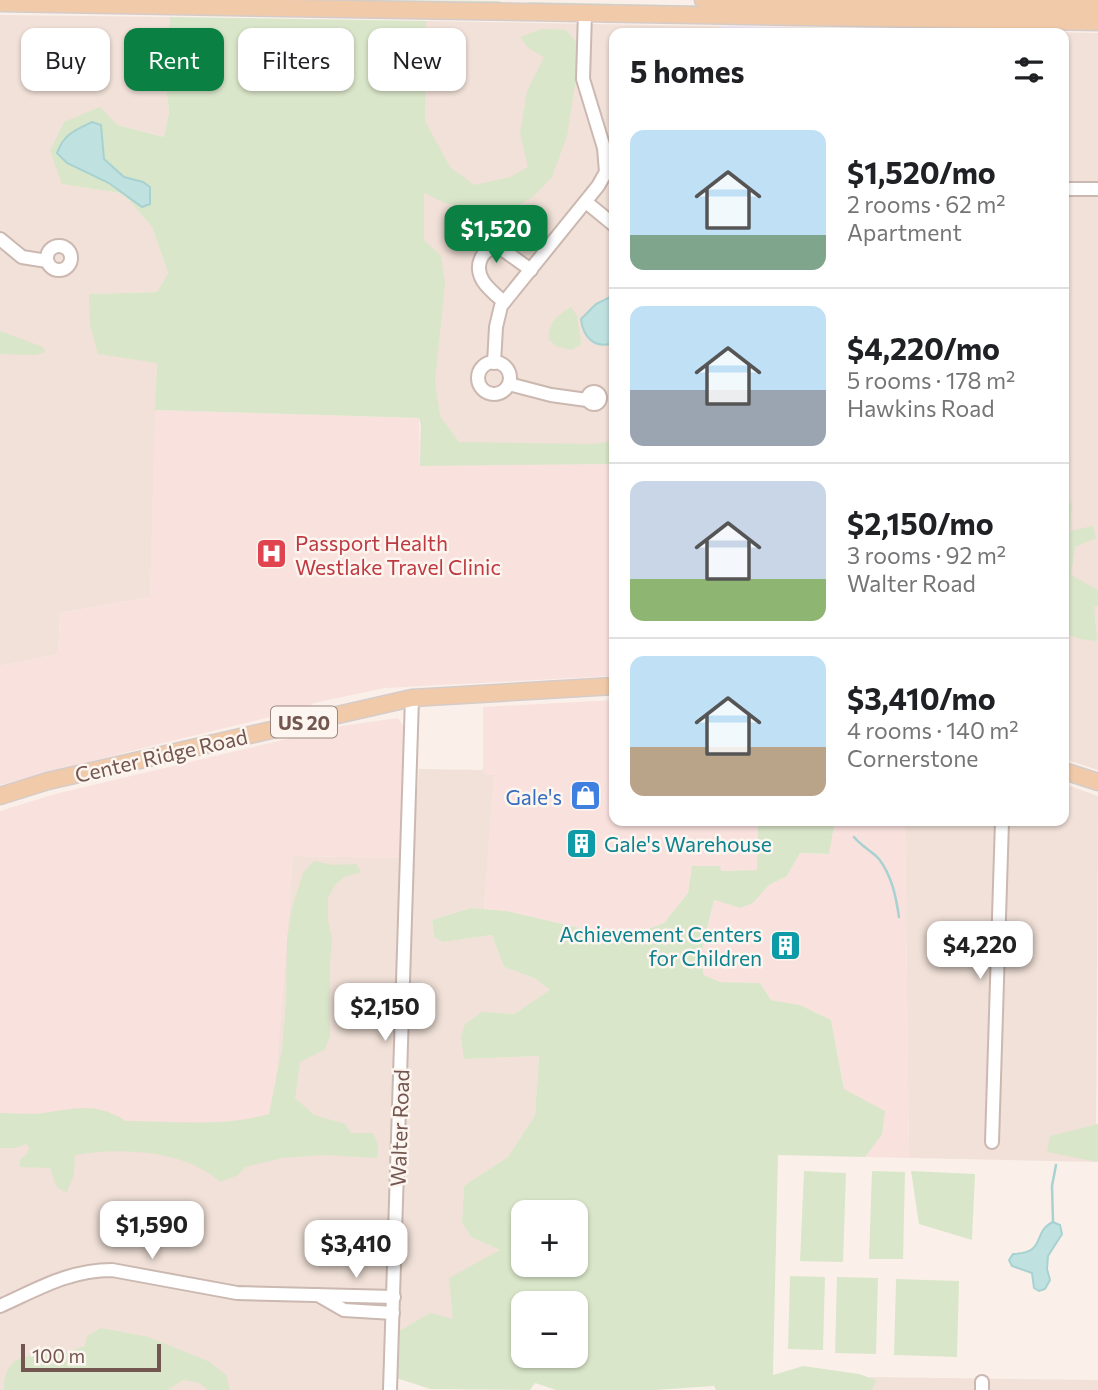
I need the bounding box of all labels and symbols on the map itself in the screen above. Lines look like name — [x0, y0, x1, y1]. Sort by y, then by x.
pin: $1,520 — [439, 205, 553, 265]
place label: Passport Health Westlake Travel Clinic — [295, 530, 501, 579]
hospital icon: Passport Health Westlake Travel Clinic — [255, 537, 289, 571]
road number: US 20 — [271, 706, 337, 737]
street label: Center Ridge Road — [72, 723, 250, 787]
shop icon: Gale's — [568, 779, 602, 813]
place label: Gale's — [505, 784, 562, 809]
building icon: Gale's Warehouse — [564, 826, 598, 860]
place label: Gale's Warehouse — [604, 831, 772, 856]
place label: Achievement Centers for Children — [559, 921, 762, 970]
pin: $4,220 — [923, 922, 1037, 981]
building icon: Achievement Centers for Children — [768, 928, 802, 962]
pin: $2,150 — [328, 984, 442, 1043]
street label: Walter Road — [384, 1069, 414, 1187]
pin: $1,590 — [95, 1202, 209, 1261]
pin: $3,410 — [299, 1220, 413, 1280]
scale bar — [21, 1341, 161, 1373]

